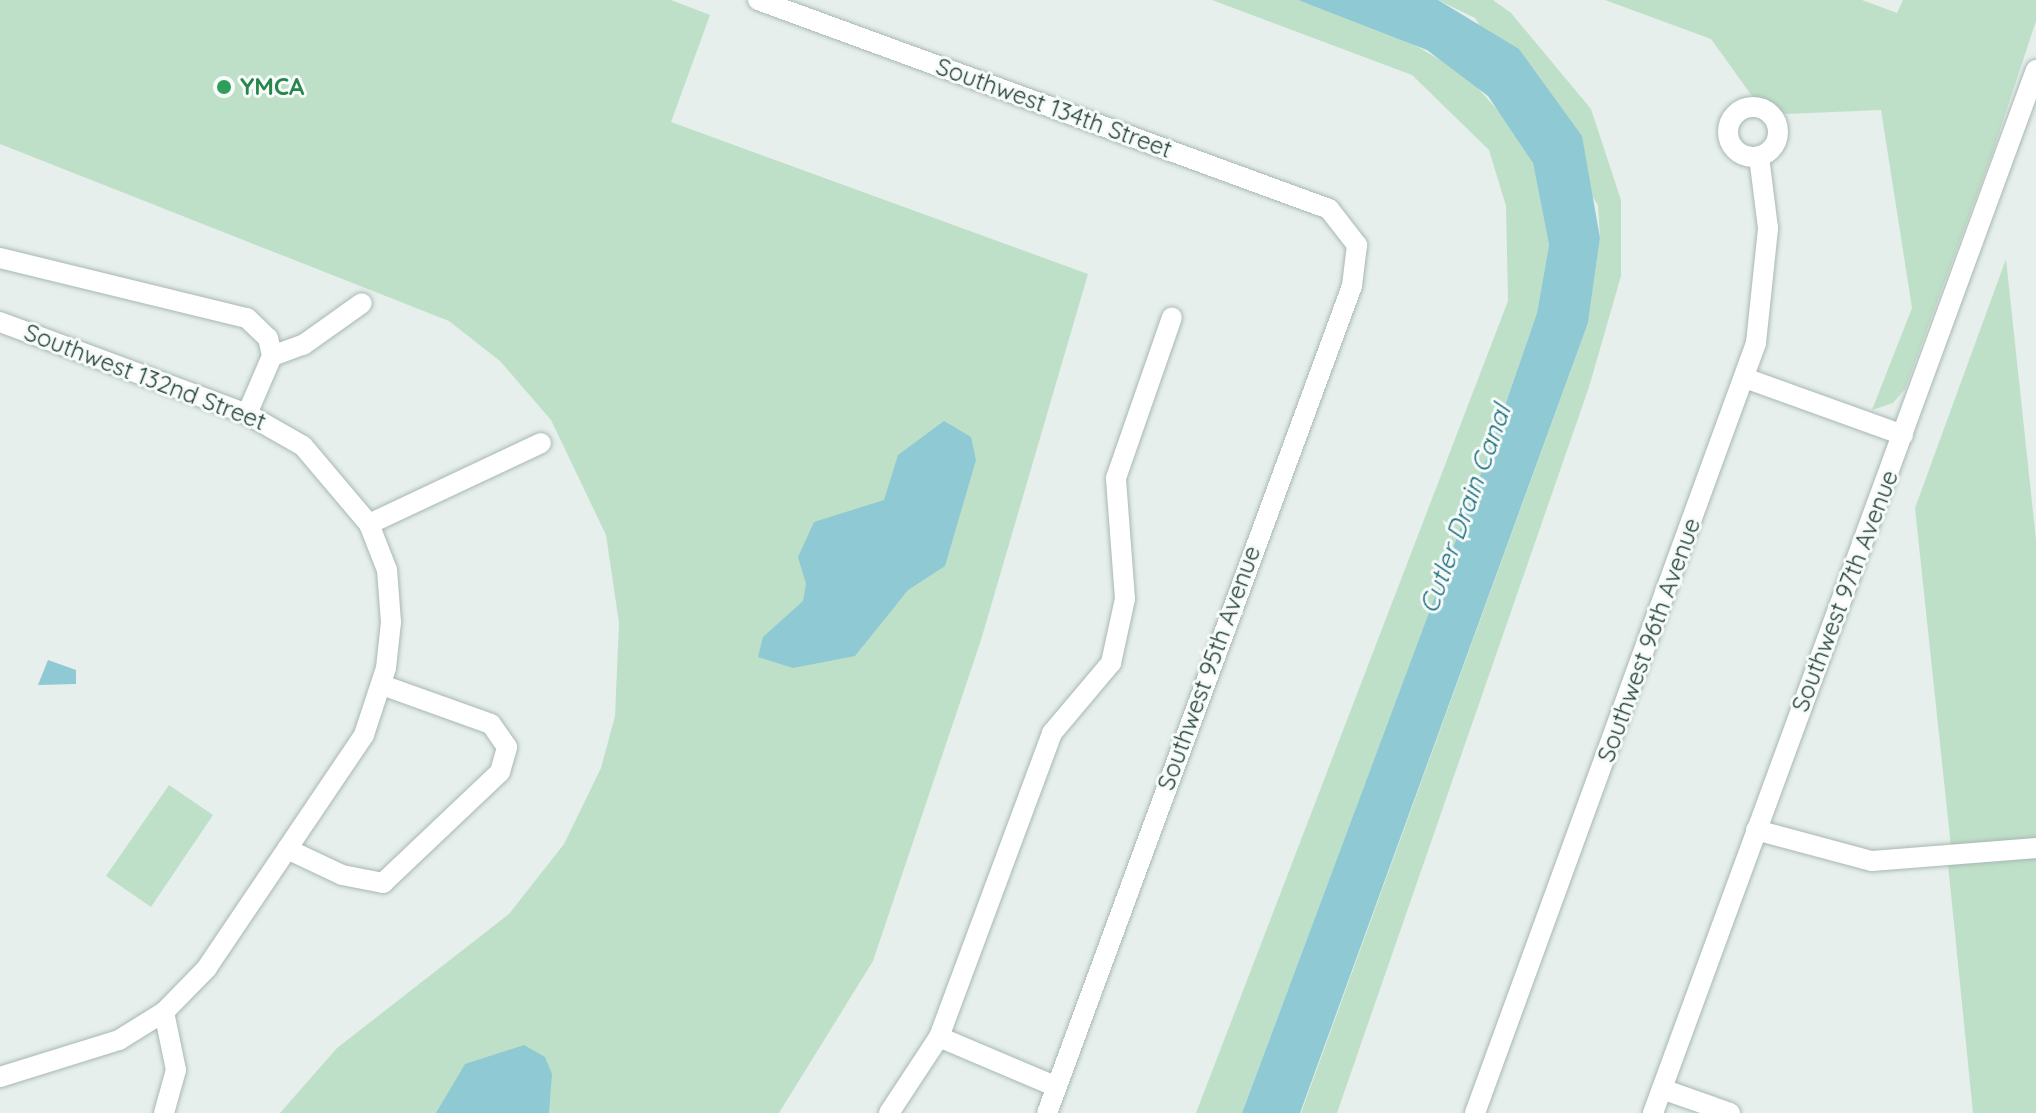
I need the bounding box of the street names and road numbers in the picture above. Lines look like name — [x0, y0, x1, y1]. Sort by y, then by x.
street label: Southwest 134th Street — [932, 52, 1176, 164]
street label: Southwest 132nd Street — [20, 318, 270, 436]
street label: Southwest 97th Avenue — [1786, 466, 1904, 716]
street label: Southwest 96th Avenue — [1591, 514, 1707, 766]
street label: Southwest 95th Avenue — [1151, 542, 1267, 794]

